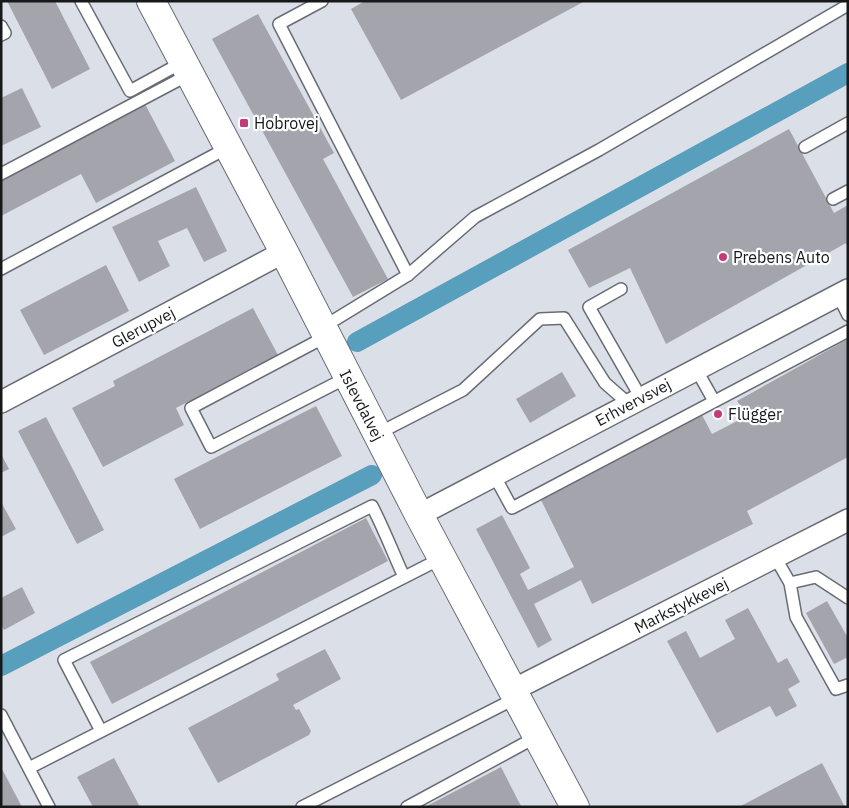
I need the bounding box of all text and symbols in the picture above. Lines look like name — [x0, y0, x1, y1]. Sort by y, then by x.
place label: Hobrovej — [254, 113, 319, 133]
marker: Hobrovej — [238, 117, 250, 129]
place label: Prebens Auto — [733, 247, 830, 267]
marker: Prebens Auto — [717, 251, 729, 263]
street label: Glerupvej — [108, 302, 178, 352]
street label: Islevdalvej — [335, 366, 389, 444]
street label: Erhvervsvej — [592, 374, 674, 430]
place label: Flügger — [728, 404, 782, 424]
marker: Flügger — [712, 408, 724, 420]
street label: Markstykkevej — [631, 573, 731, 637]

